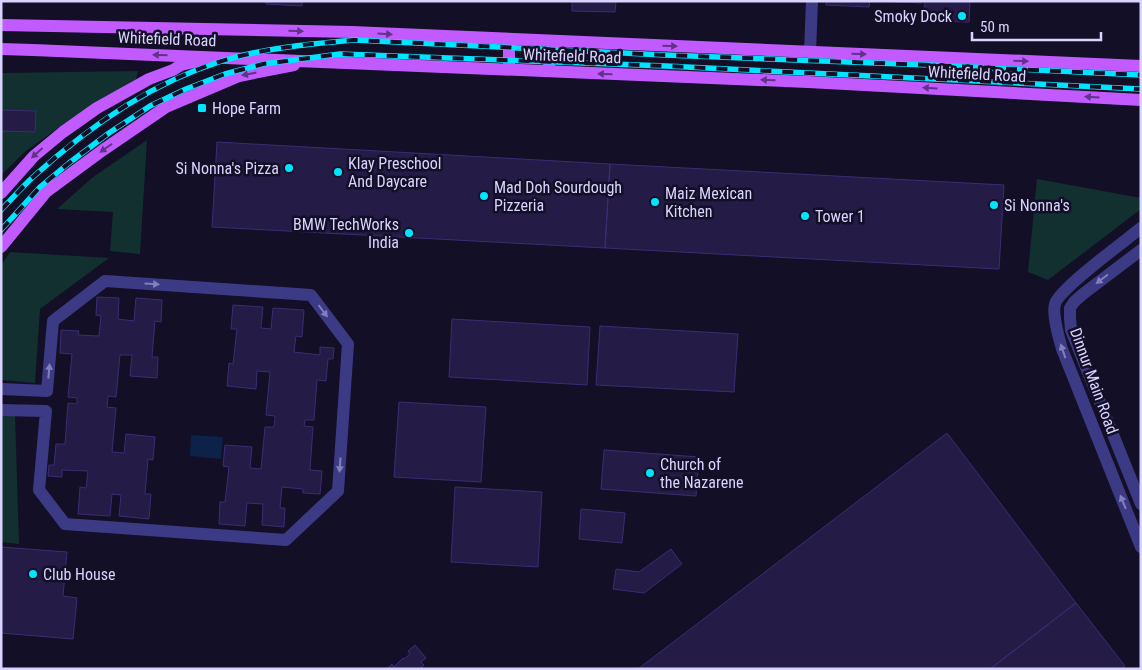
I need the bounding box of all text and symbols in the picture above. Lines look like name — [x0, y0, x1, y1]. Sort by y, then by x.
place label: Smoky Dock — [874, 7, 953, 26]
marker: Smoky Dock — [956, 10, 968, 22]
scale bar — [972, 10, 1101, 42]
text: 50 m — [980, 18, 1010, 36]
street label: Whitefield Road — [117, 28, 217, 50]
one-way arrow — [288, 28, 304, 36]
one-way arrow — [377, 30, 393, 38]
one-way arrow — [662, 43, 678, 51]
street label: Whitefield Road — [522, 45, 622, 67]
one-way arrow — [152, 50, 168, 58]
one-way arrow — [851, 50, 867, 58]
one-way arrow — [1013, 57, 1029, 65]
street label: Whitefield Road — [927, 62, 1027, 86]
one-way arrow — [597, 69, 613, 77]
one-way arrow — [241, 70, 257, 78]
one-way arrow — [759, 76, 775, 84]
one-way arrow — [922, 84, 938, 92]
one-way arrow — [1084, 92, 1100, 100]
place label: Hope Farm — [212, 99, 281, 118]
marker: Hope Farm — [196, 102, 208, 114]
one-way arrow — [99, 143, 113, 153]
one-way arrow — [31, 148, 44, 159]
place label: Klay Preschool And Daycare — [348, 154, 442, 191]
place label: Si Nonna's Pizza — [175, 159, 279, 178]
marker: Si Nonna's Pizza — [283, 162, 295, 174]
marker: Klay Preschool And Daycare — [332, 166, 344, 178]
place label: Mad Doh Sourdough Pizzeria — [494, 178, 622, 215]
place label: Maiz Mexican Kitchen — [665, 184, 752, 221]
marker: Mad Doh Sourdough Pizzeria — [478, 190, 490, 202]
marker: Maiz Mexican Kitchen — [649, 196, 661, 208]
place label: Si Nonna's — [1004, 196, 1070, 215]
marker: Si Nonna's — [988, 199, 1000, 211]
place label: Tower 1 — [815, 207, 865, 226]
marker: Tower 1 — [799, 210, 811, 222]
place label: BMW TechWorks India — [293, 215, 399, 252]
marker: BMW TechWorks India — [403, 227, 415, 239]
one-way arrow — [1096, 274, 1109, 285]
one-way arrow — [144, 280, 160, 288]
one-way arrow — [318, 304, 329, 317]
street label: Dinnur Main Road — [1066, 325, 1122, 437]
one-way arrow — [1059, 343, 1066, 358]
one-way arrow — [45, 363, 53, 379]
place label: Church of the Nazarene — [660, 455, 743, 492]
one-way arrow — [336, 457, 344, 473]
marker: Church of the Nazarene — [644, 467, 656, 479]
one-way arrow — [1118, 494, 1126, 509]
place label: Club House — [43, 565, 116, 584]
marker: Club House — [27, 568, 39, 580]

